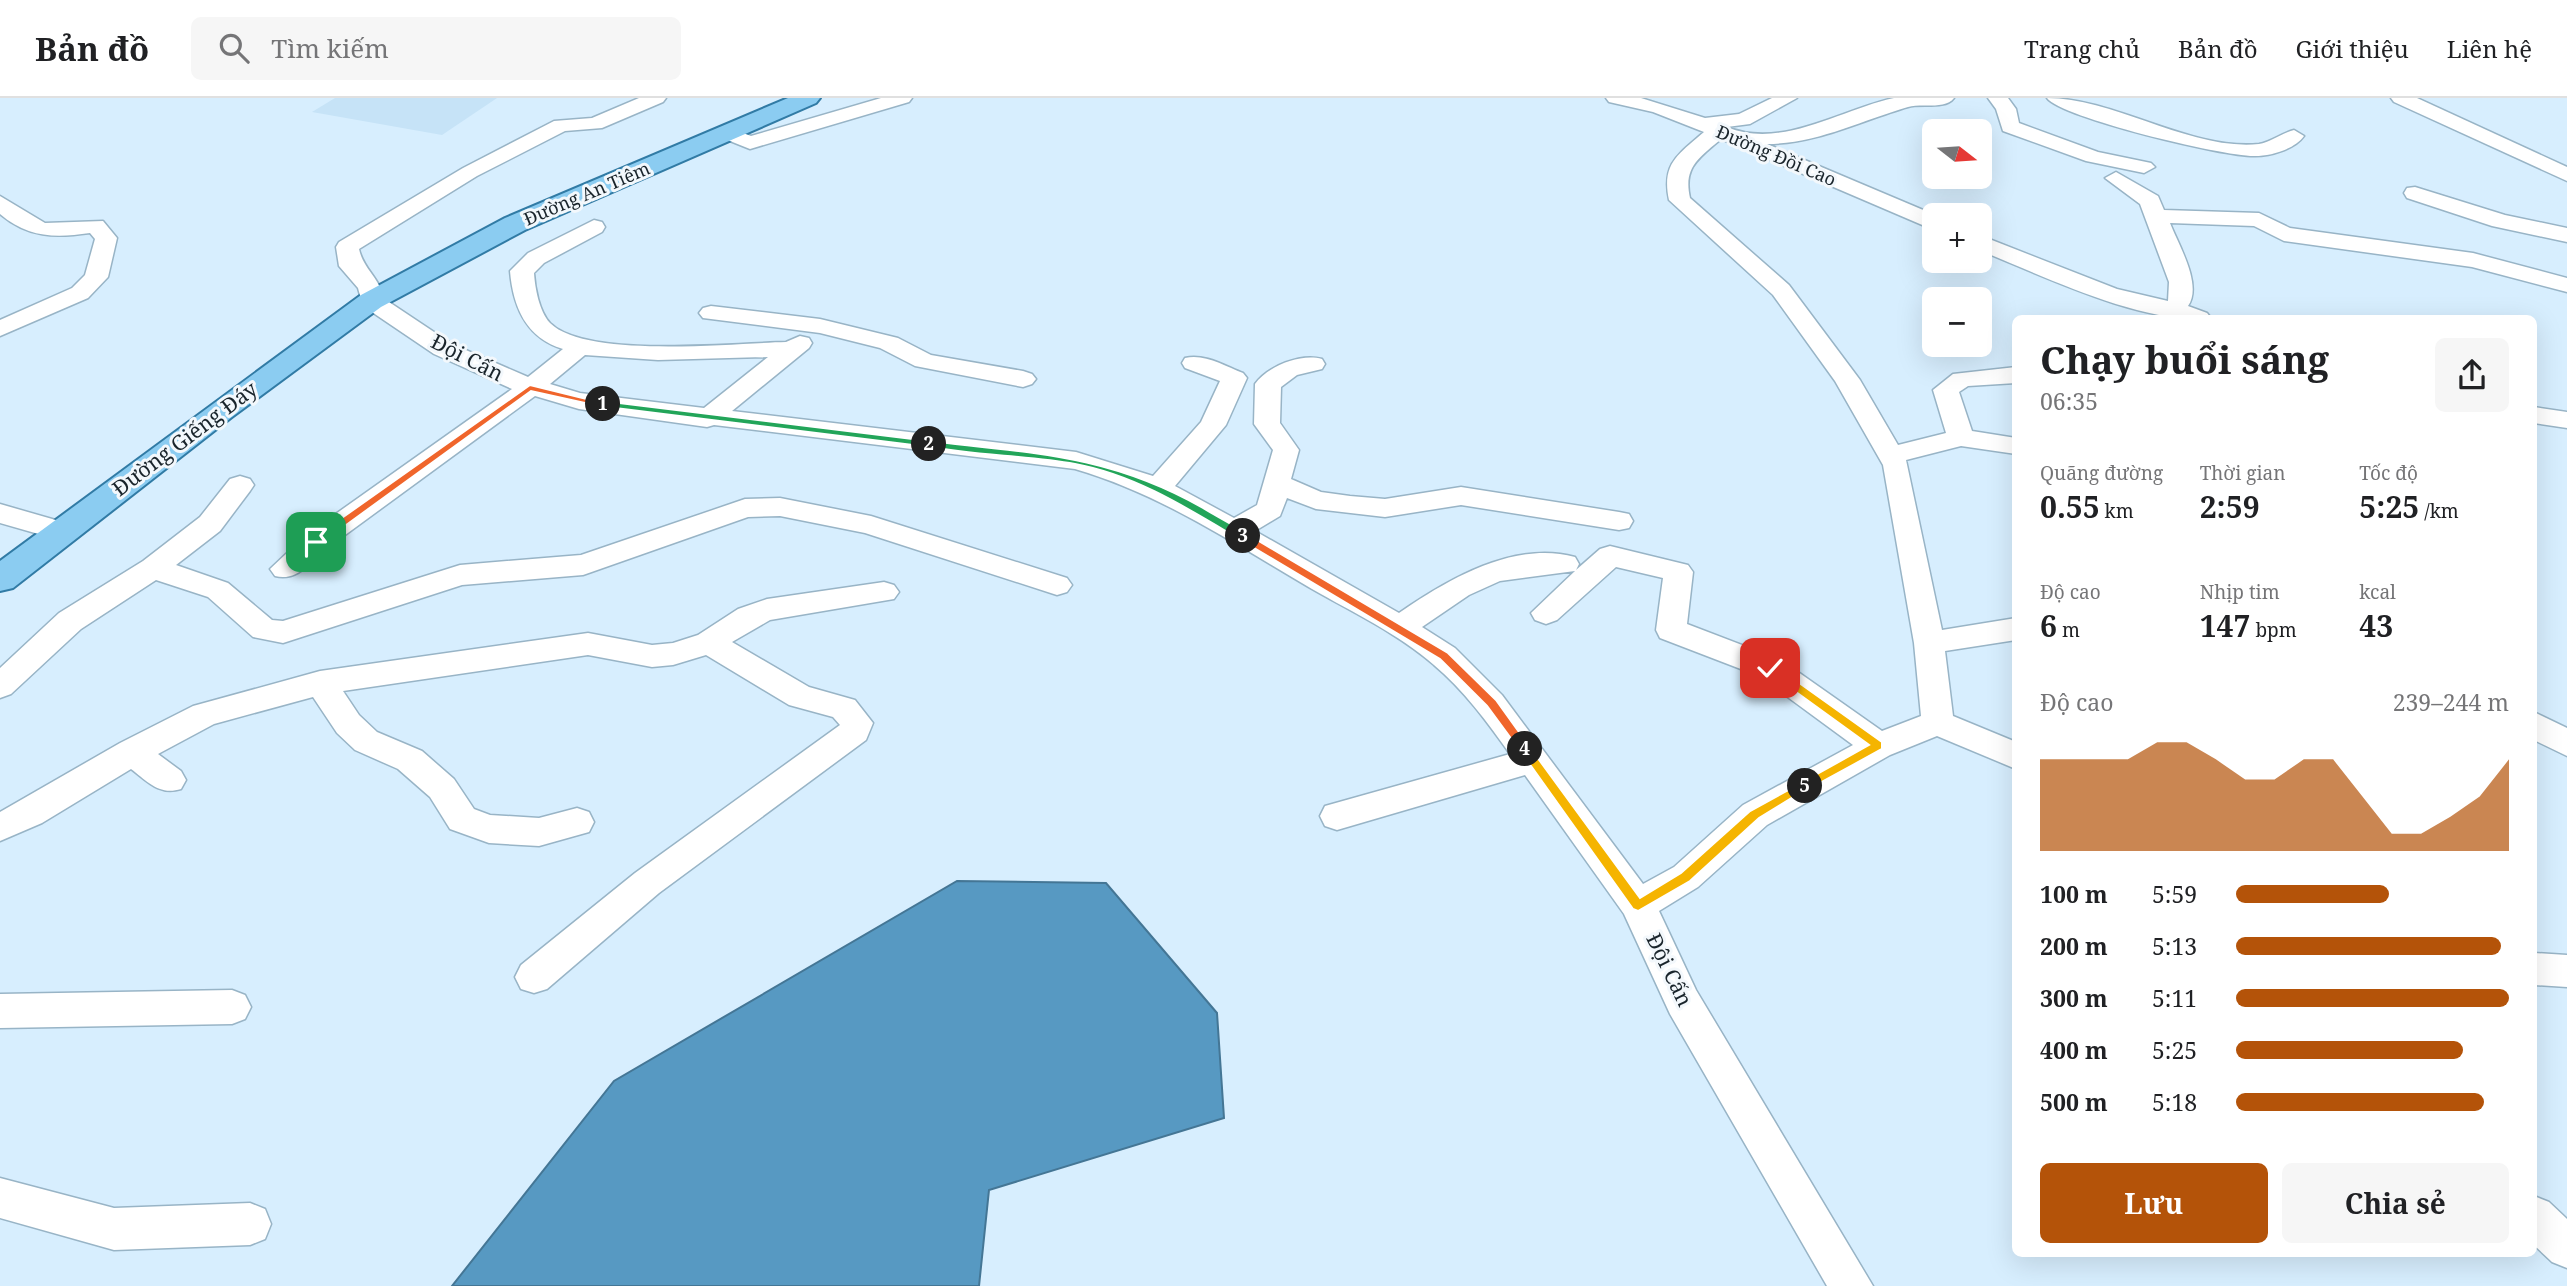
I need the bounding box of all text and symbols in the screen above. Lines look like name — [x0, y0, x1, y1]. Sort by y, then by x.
search box — [191, 17, 681, 80]
text: Bản đồ — [35, 26, 149, 71]
icon: search — [215, 29, 253, 67]
text: Tìm kiếm — [271, 30, 389, 66]
text: Trang chủ — [2024, 32, 2140, 65]
text: Bản đồ — [2178, 32, 2257, 65]
text: Giới thiệu — [2295, 32, 2409, 65]
text: Liên hệ — [2447, 32, 2532, 65]
street label: Đường Đồi Cao — [1713, 119, 1840, 191]
north arrow — [1922, 119, 1992, 189]
map controls — [1922, 119, 1992, 357]
street label: Đường An Tiêm — [520, 156, 653, 230]
button: + — [1922, 203, 1992, 273]
button: − — [1922, 287, 1992, 357]
street label: Đội Cấn — [426, 327, 508, 387]
text: Chạy buổi sáng — [2040, 333, 2329, 385]
button: share — [2435, 338, 2509, 412]
street label: Đường Giếng Đáy — [106, 374, 263, 502]
text: 06:35 — [2040, 385, 2098, 417]
pin: 1 — [586, 386, 620, 422]
text: 1 — [597, 390, 608, 416]
pin: 2 — [912, 426, 946, 462]
text: 2 — [923, 430, 934, 456]
text: Quãng đường — [2040, 460, 2163, 486]
text: Thời gian — [2200, 460, 2286, 486]
text: Tốc độ — [2359, 460, 2418, 486]
text: 0.55 — [2040, 486, 2100, 527]
text: 2:59 — [2200, 486, 2260, 527]
text: 5:25 — [2359, 486, 2419, 527]
text: km — [2100, 498, 2134, 524]
text: /km — [2419, 498, 2459, 524]
pin — [286, 512, 346, 572]
pin: 3 — [1226, 518, 1260, 554]
text: 3 — [1237, 522, 1248, 548]
icon: arrive — [297, 523, 335, 561]
text: Độ cao — [2040, 579, 2101, 605]
text: Nhịp tim — [2200, 579, 2280, 605]
text: kcal — [2359, 579, 2396, 605]
text: 6 — [2040, 605, 2057, 646]
text: 147 — [2200, 605, 2251, 646]
text: 43 — [2359, 605, 2393, 646]
text: m — [2057, 617, 2080, 643]
text: bpm — [2251, 617, 2297, 643]
pin — [1740, 638, 1800, 698]
icon: check — [1751, 649, 1789, 687]
text: Độ cao — [2040, 686, 2114, 718]
text: 239–244 m — [2393, 686, 2509, 718]
pin: 4 — [1508, 732, 1542, 766]
text: 4 — [1519, 735, 1530, 761]
pin: 5 — [1787, 768, 1822, 804]
text: 5 — [1799, 772, 1810, 798]
text: 100 m — [2040, 878, 2108, 910]
text: 5:59 — [2152, 878, 2197, 910]
street label: Đội Cấn — [1640, 928, 1700, 1011]
text: 200 m — [2040, 930, 2108, 962]
text: 5:13 — [2152, 930, 2197, 962]
text: 300 m — [2040, 982, 2108, 1014]
text: 5:11 — [2152, 982, 2197, 1014]
text: 400 m — [2040, 1034, 2108, 1066]
text: 5:25 — [2152, 1034, 2197, 1066]
text: 500 m — [2040, 1086, 2108, 1118]
text: 5:18 — [2152, 1086, 2197, 1118]
button: Lưu — [2040, 1163, 2268, 1243]
button: Chia sẻ — [2282, 1163, 2509, 1243]

